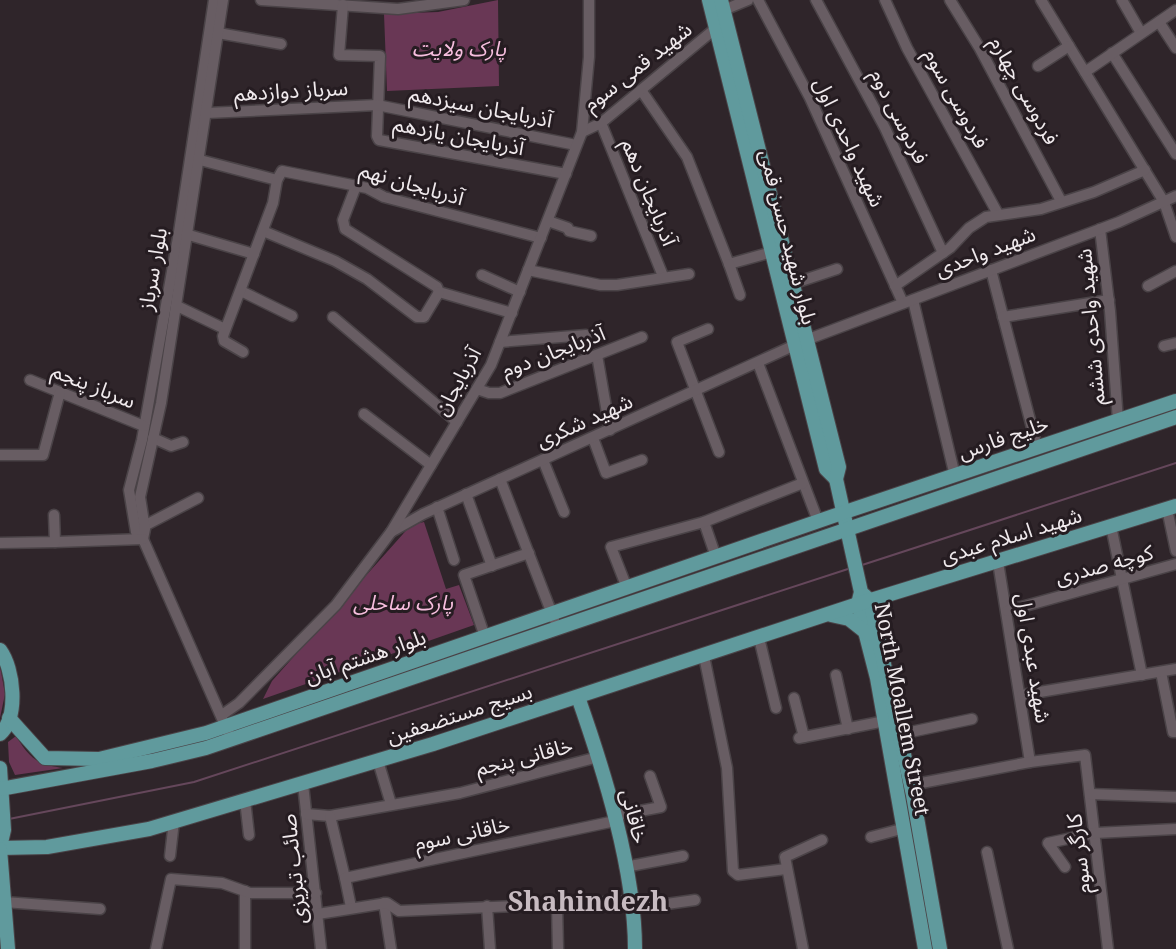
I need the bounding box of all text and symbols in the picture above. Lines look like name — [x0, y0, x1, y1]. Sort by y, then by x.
street label: شهید قمی سوم — [577, 15, 699, 120]
street label: فردوسی چهارم — [981, 31, 1066, 151]
park label: پارک ولایت — [412, 34, 507, 63]
street label: فردوسی سوم — [915, 43, 996, 155]
street label: فردوسی دوم — [861, 64, 936, 170]
street label: سرباز دوازدهم — [233, 73, 349, 109]
street label: شهید واحدی اول — [808, 73, 892, 211]
street label: آذربایجان سیزدهم — [407, 78, 556, 136]
street label: آذربایجان یازدهم — [391, 109, 528, 164]
street label: آذربایجان دهم — [614, 134, 685, 251]
street label: بلوار شهید حسن قمی — [754, 146, 824, 328]
street label: آذربایجان نهم — [356, 155, 468, 213]
street label: شهید واحدی — [931, 219, 1039, 283]
street label: بلوار سرباز — [131, 225, 173, 314]
street label: شهید واحدی ششم — [1069, 247, 1113, 406]
street label: آذربایجان دوم — [497, 318, 611, 386]
street label: آذربایجان — [427, 341, 488, 420]
street label: سرباز پنجم — [47, 356, 140, 416]
street label: شهید شکری — [531, 386, 637, 454]
street label: خلیج فارس — [954, 409, 1052, 467]
street label: شهید اسلام عبدی — [937, 500, 1086, 573]
street label: کوچه صدری — [1052, 537, 1156, 591]
park label: پارک ساحلی — [353, 588, 454, 617]
street label: شهید عبدی اول — [1010, 591, 1058, 725]
street label: North Moallem Street — [869, 600, 937, 818]
street label: بلوار هشتم آبان — [301, 622, 430, 692]
street label: بسیج مستضعفین — [383, 676, 536, 752]
street label: خاقانی پنجم — [472, 730, 576, 784]
street label: خاقانی — [615, 786, 655, 846]
street label: خاقانی سوم — [412, 809, 513, 860]
street label: صائب تبریزی — [273, 812, 313, 926]
street label: کارگر سوم — [1059, 812, 1100, 896]
district label: Shahindezh — [508, 882, 668, 919]

